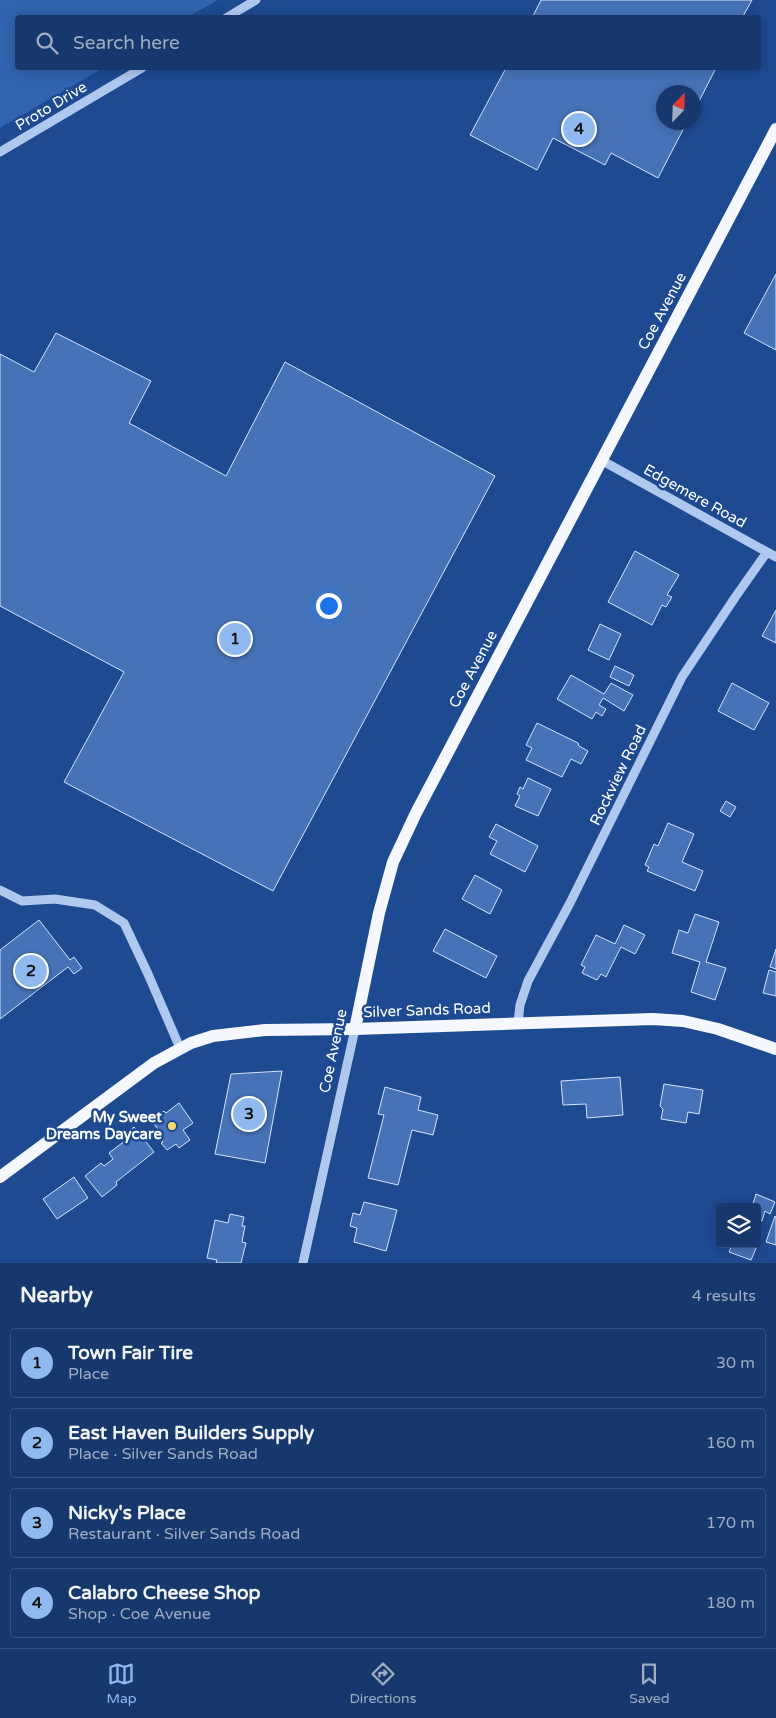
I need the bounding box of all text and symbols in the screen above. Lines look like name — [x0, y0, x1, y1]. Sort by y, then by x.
search box — [15, 15, 761, 70]
icon: search — [33, 29, 61, 57]
text: Search here — [73, 32, 180, 54]
street label: Proto Drive — [12, 78, 90, 134]
north arrow — [656, 85, 701, 130]
pin: 4 — [563, 110, 595, 148]
street label: Coe Avenue — [634, 269, 690, 353]
street label: Edgemere Road — [640, 460, 750, 532]
your location — [316, 593, 342, 619]
pin: 1 — [219, 620, 251, 658]
street label: Coe Avenue — [445, 627, 501, 711]
street label: Rockview Road — [586, 722, 650, 828]
pin: 2 — [15, 952, 47, 990]
street label: Silver Sands Road — [363, 999, 491, 1021]
street label: Coe Avenue — [315, 1007, 351, 1095]
pin: 3 — [233, 1095, 265, 1133]
place label: My Sweet Dreams Daycare — [46, 1108, 162, 1144]
marker: My Sweet Dreams Daycare — [166, 1120, 178, 1132]
map controls — [716, 1203, 761, 1248]
button: layers — [716, 1203, 761, 1248]
text: Nearby — [20, 1283, 93, 1308]
text: 4 results — [692, 1286, 756, 1306]
text: Town Fair Tire — [68, 1342, 193, 1364]
text: 1 — [32, 1353, 42, 1373]
text: 30 m — [716, 1353, 755, 1373]
text: Place — [68, 1364, 109, 1384]
text: East Haven Builders Supply — [68, 1422, 314, 1444]
text: 2 — [32, 1433, 42, 1453]
text: 160 m — [706, 1433, 755, 1453]
text: Place · Silver Sands Road — [68, 1444, 258, 1464]
text: Nicky's Place — [68, 1502, 186, 1524]
text: 3 — [32, 1513, 42, 1533]
text: 170 m — [706, 1513, 755, 1533]
text: Restaurant · Silver Sands Road — [68, 1524, 300, 1544]
text: Calabro Cheese Shop — [68, 1582, 261, 1604]
text: 4 — [32, 1593, 42, 1613]
text: 180 m — [706, 1593, 755, 1613]
text: Shop · Coe Avenue — [68, 1604, 211, 1624]
tab: Map — [106, 1660, 137, 1707]
tab: Directions — [349, 1660, 416, 1707]
tab: Saved — [629, 1660, 670, 1707]

